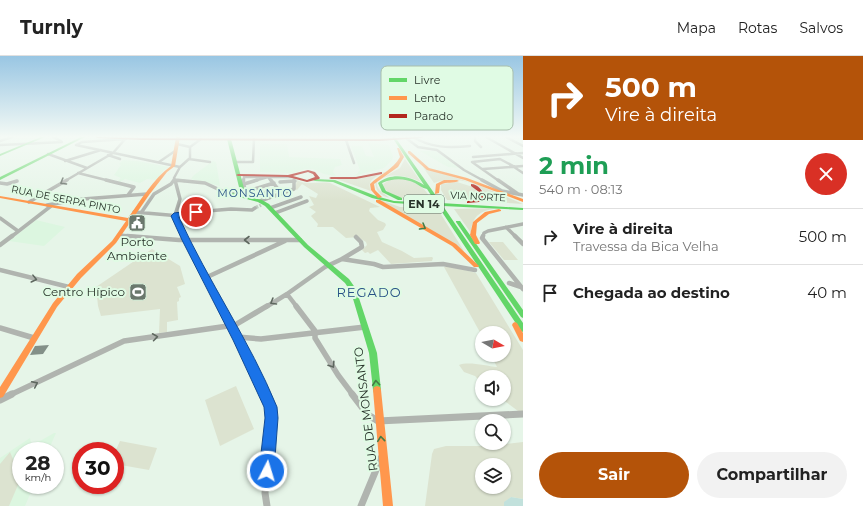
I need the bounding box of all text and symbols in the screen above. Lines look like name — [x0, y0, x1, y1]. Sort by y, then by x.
text: Turnly — [20, 16, 83, 39]
text: Mapa — [677, 19, 716, 37]
text: Rotas — [738, 19, 777, 37]
text: Salvos — [799, 19, 843, 37]
legend — [381, 66, 513, 130]
text: 500 m — [605, 70, 697, 104]
icon: right — [539, 72, 591, 124]
text: Livre — [414, 73, 441, 87]
text: Lento — [414, 91, 446, 105]
text: Vire à direita — [605, 104, 717, 126]
text: Parado — [414, 109, 453, 123]
text: 2 min — [539, 151, 609, 180]
button: close — [805, 153, 847, 195]
one-way arrow — [60, 178, 67, 185]
text: 540 m · 08:13 — [539, 181, 623, 197]
street label: RUA DE SERPA PINTO — [10, 182, 122, 216]
district label: MONSANTO — [217, 186, 293, 200]
street label: VIA NORTE — [450, 189, 506, 204]
pin — [179, 195, 213, 229]
road number: EN 14 — [404, 195, 444, 213]
icon: arrive — [185, 201, 207, 223]
public building icon: Porto Ambiente — [127, 213, 147, 233]
text: Vire à direita — [573, 219, 673, 238]
one-way arrow — [419, 223, 426, 230]
icon: right — [539, 226, 561, 248]
text: 500 m — [799, 227, 847, 246]
place label: Porto Ambiente — [107, 234, 167, 263]
one-way arrow — [244, 236, 250, 244]
text: Travessa da Bica Velha — [573, 238, 719, 254]
one-way arrow — [31, 274, 38, 282]
sports icon: Centro Hípico — [128, 282, 148, 302]
icon: arrive — [539, 282, 561, 304]
text: Chegada ao destino — [573, 283, 730, 302]
text: 40 m — [807, 283, 847, 302]
place label: Centro Hípico — [43, 284, 125, 299]
district label: REGADO — [336, 284, 402, 300]
one-way arrow — [270, 298, 277, 305]
north arrow — [475, 326, 511, 362]
map controls — [475, 326, 511, 494]
one-way arrow — [152, 333, 158, 342]
street label: RUA DE MONSANTO — [350, 346, 381, 472]
one-way arrow — [327, 361, 335, 368]
button: sound — [475, 370, 511, 406]
one-way arrow — [372, 380, 381, 386]
one-way arrow — [31, 381, 39, 389]
button: search — [475, 414, 511, 450]
one-way arrow — [377, 436, 386, 442]
speed limit sign: 30 — [72, 442, 124, 494]
position arrow — [246, 450, 288, 492]
text: 28 — [26, 451, 51, 475]
button: Sair — [539, 452, 689, 498]
button: Compartilhar — [697, 452, 847, 498]
button: layers — [475, 458, 511, 494]
text: km/h — [25, 471, 51, 484]

